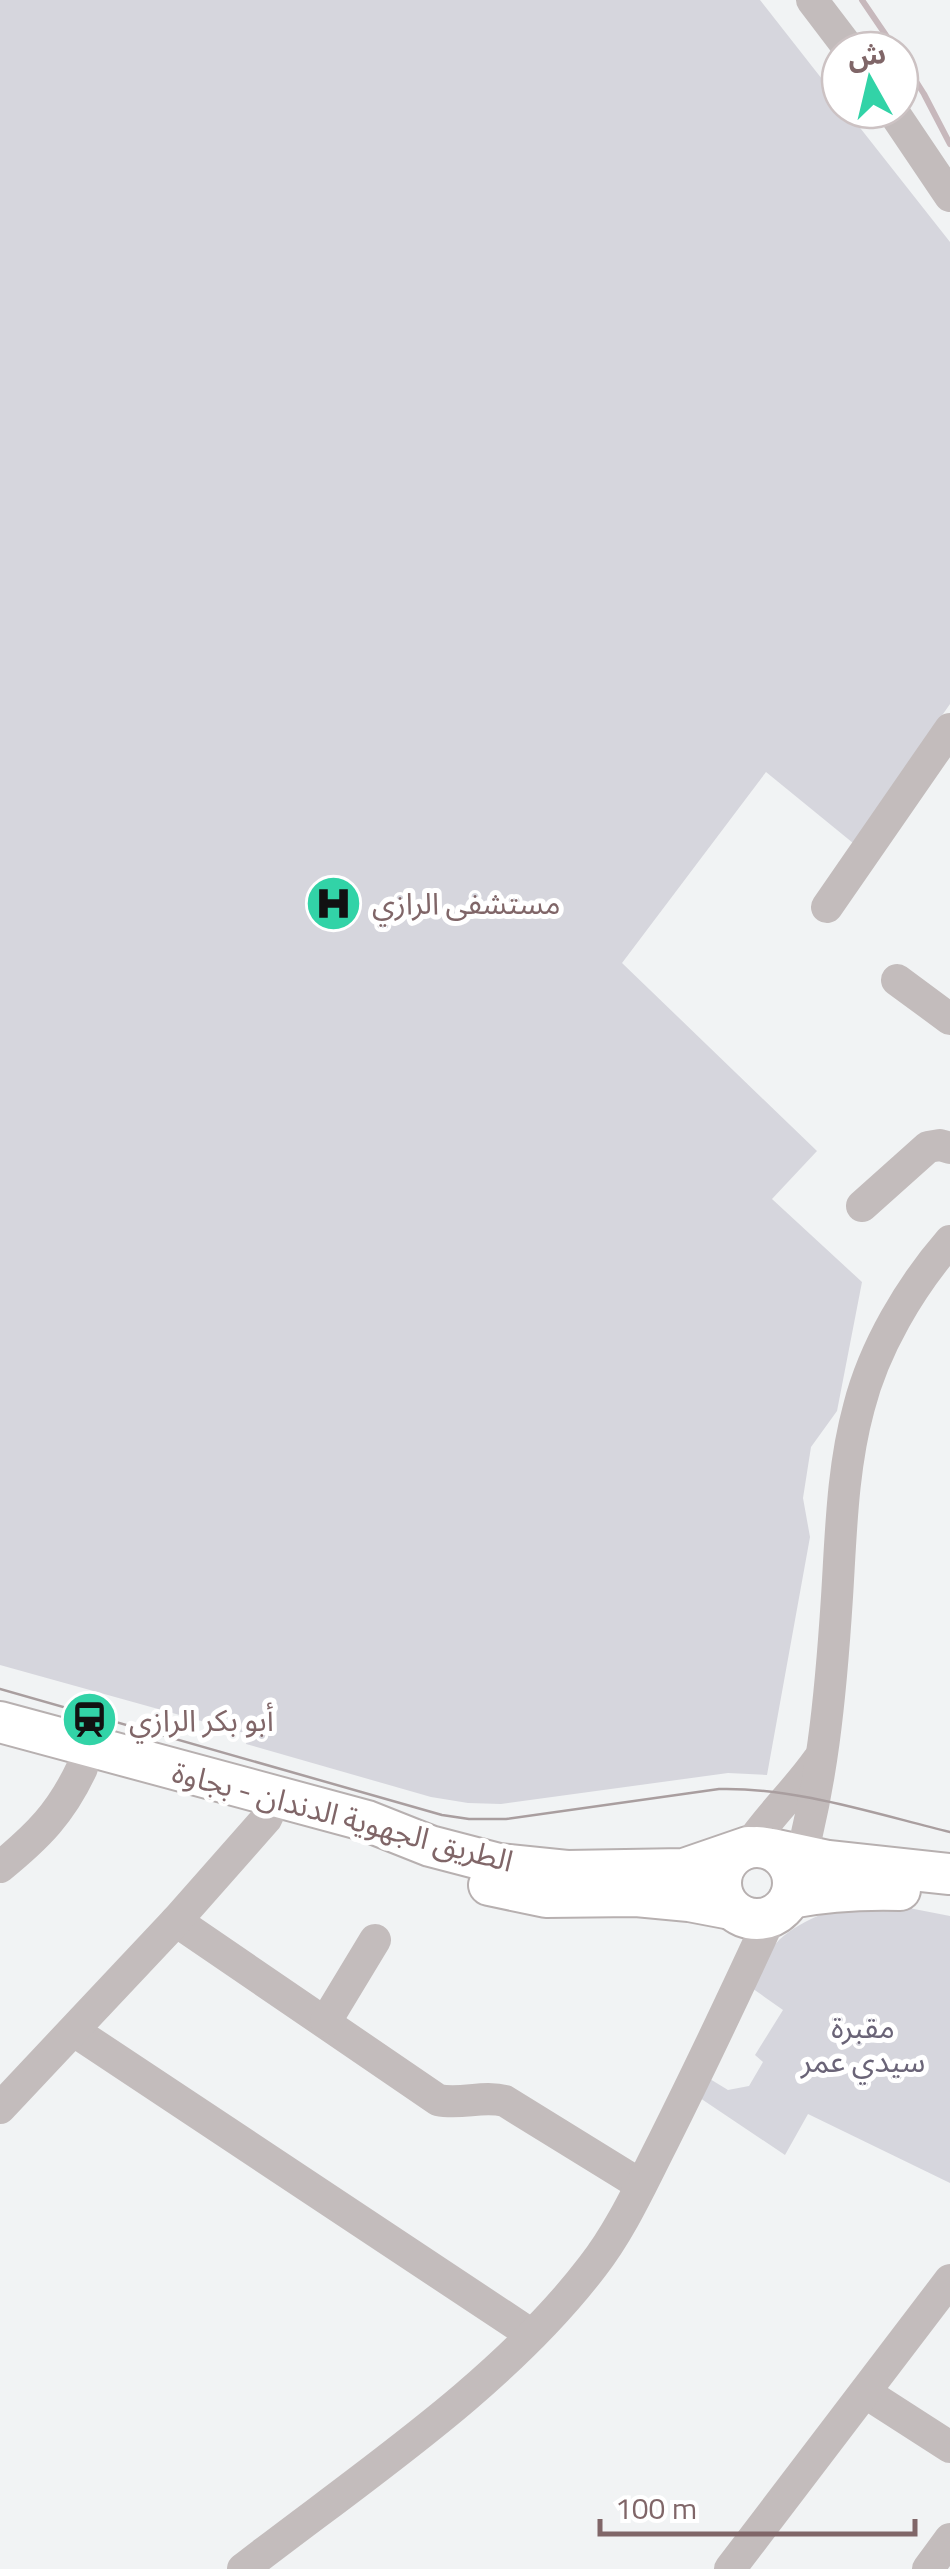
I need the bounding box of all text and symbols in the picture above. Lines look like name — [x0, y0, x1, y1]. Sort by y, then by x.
north arrow — [820, 30, 920, 130]
text: ش — [844, 31, 888, 79]
hospital icon: مستشفى الرازي — [303, 873, 363, 933]
place label: مستشفى الرازي — [372, 880, 561, 927]
station icon: أبو بكر الرازي — [60, 1690, 120, 1750]
place label: أبو بكر الرازي — [129, 1697, 274, 1744]
street label: الطريق الجهوية الدندان - بجاوة — [168, 1748, 518, 1884]
park label: مقبرة سيدي عمر — [800, 2004, 925, 2085]
scale bar — [600, 2474, 915, 2536]
text: 100 m — [615, 2485, 697, 2531]

